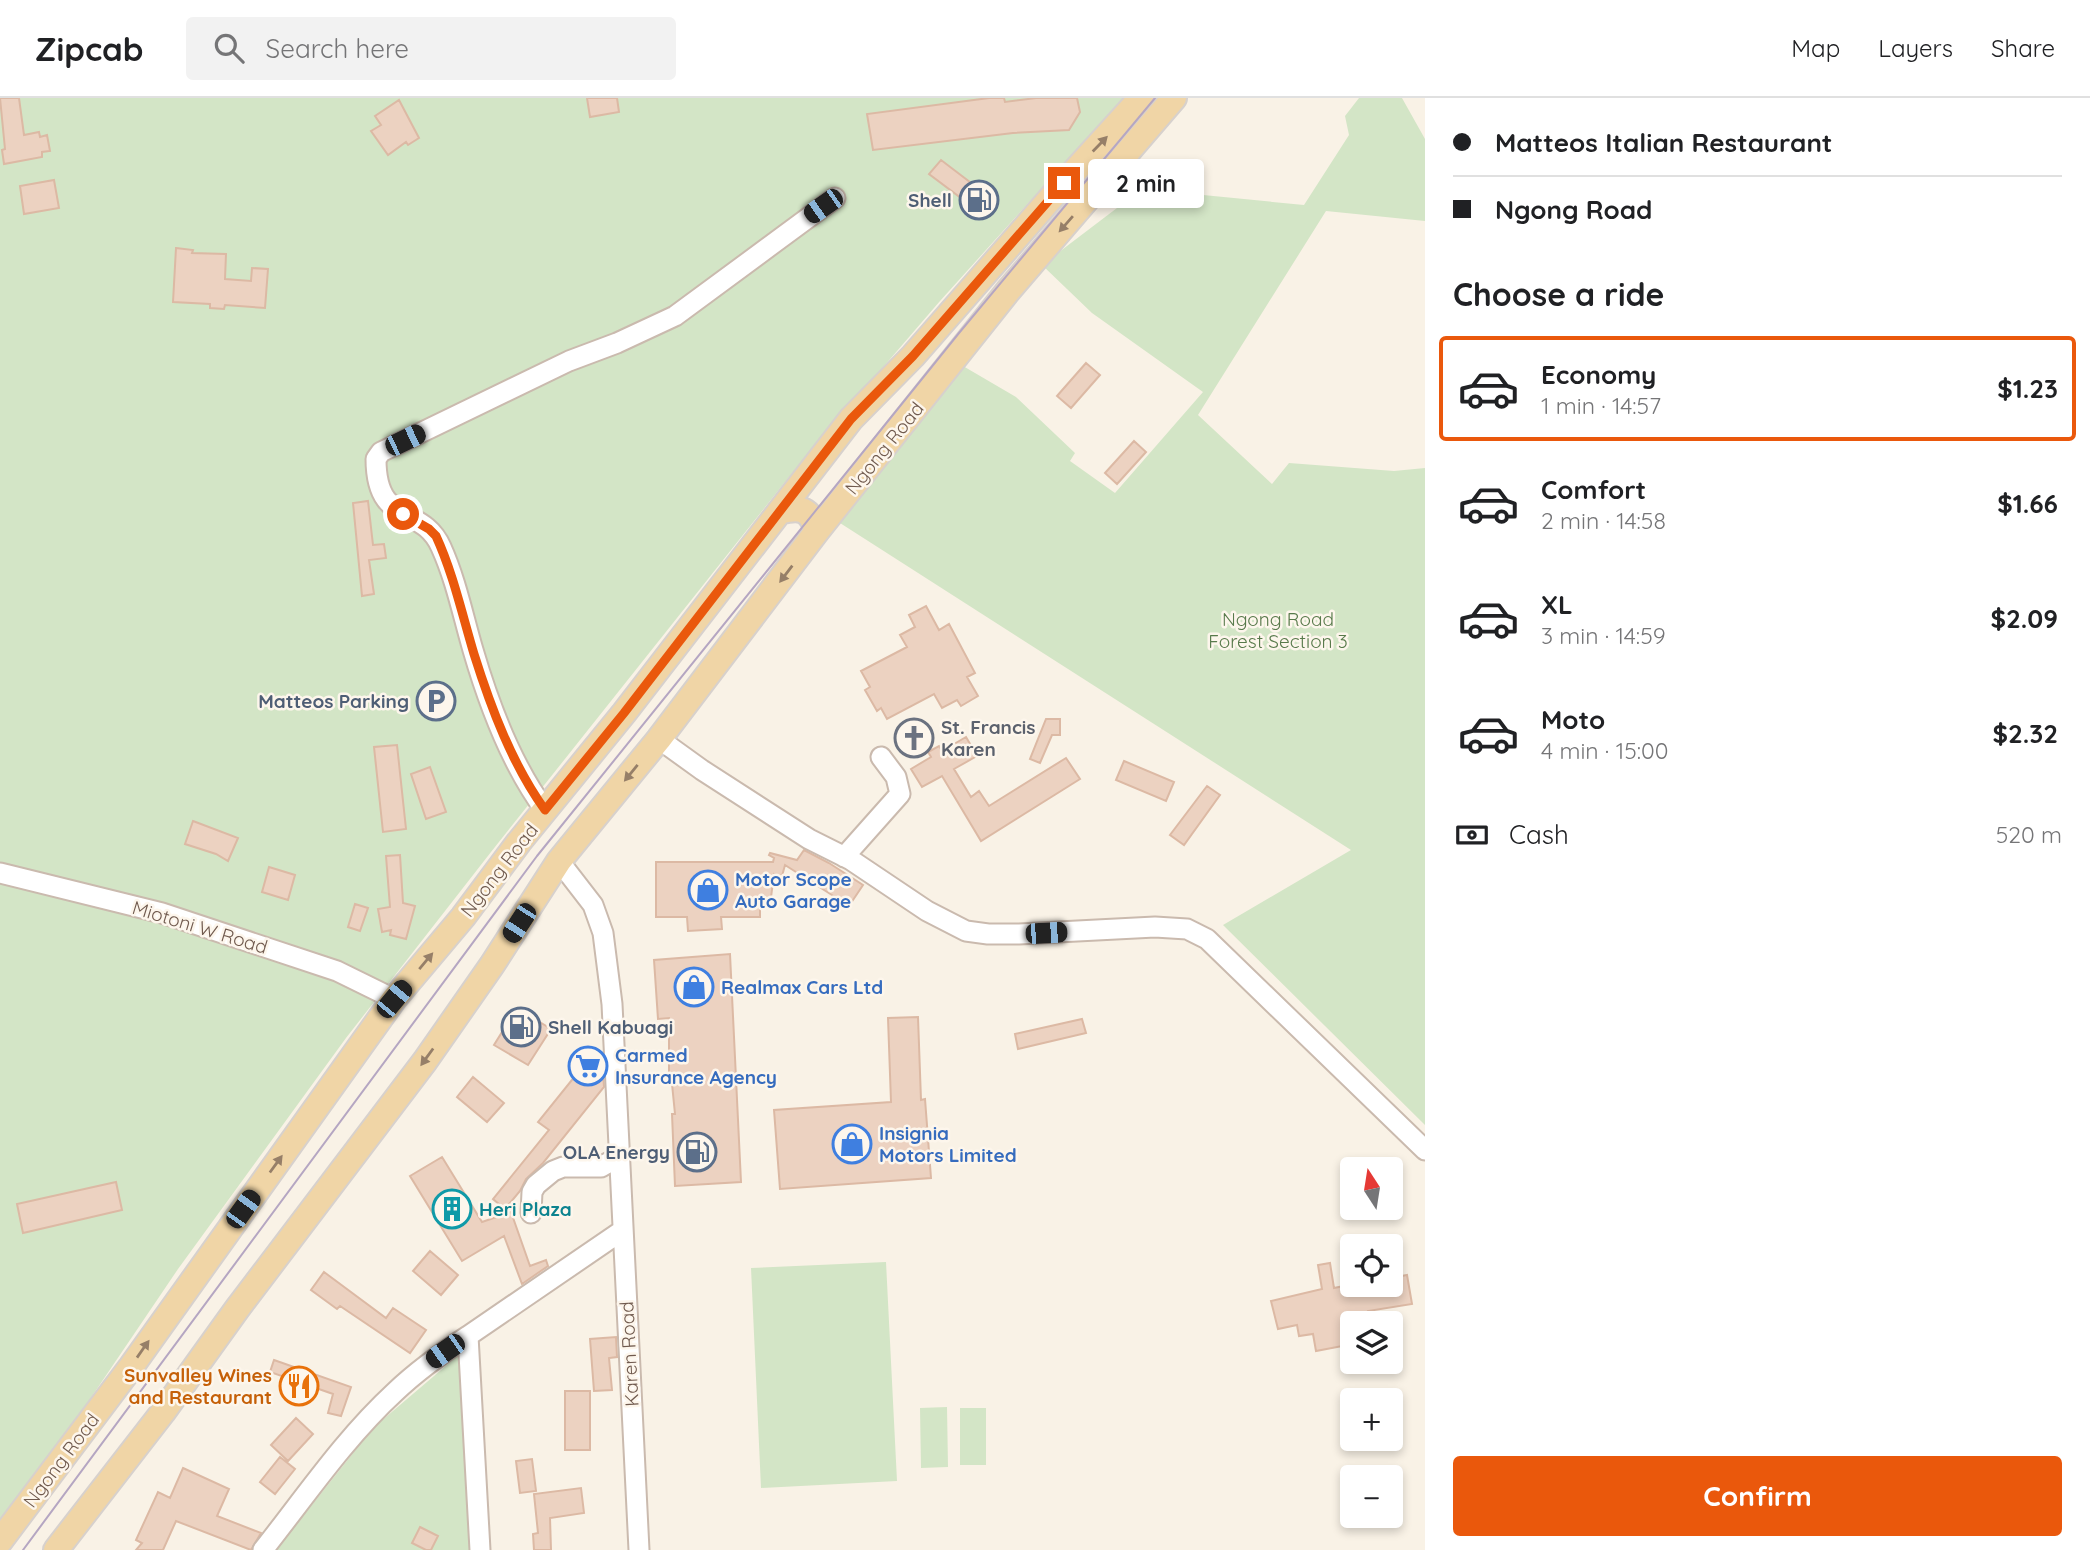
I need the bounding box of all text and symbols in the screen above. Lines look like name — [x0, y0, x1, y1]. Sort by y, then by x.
search box — [186, 17, 676, 80]
text: Zipcab — [35, 28, 144, 69]
icon: search — [210, 29, 248, 67]
text: Search here — [266, 32, 409, 65]
text: Map — [1791, 33, 1840, 63]
text: Layers — [1878, 33, 1953, 63]
text: Share — [1991, 33, 2055, 63]
text: Matteos Italian Restaurant — [1495, 126, 1833, 159]
one-way arrow — [1092, 136, 1109, 153]
callout: 2 min — [1088, 158, 1204, 208]
route end — [1048, 167, 1080, 199]
text: 2 min — [1116, 169, 1176, 198]
fuel station icon: Shell — [958, 179, 1000, 221]
car — [800, 185, 847, 227]
place label: Shell — [908, 188, 952, 212]
text: Ngong Road — [1495, 193, 1652, 226]
one-way arrow — [1059, 216, 1074, 233]
text: Choose a ride — [1453, 274, 1665, 314]
icon: car — [1457, 357, 1520, 420]
text: Economy — [1541, 358, 1656, 391]
text: $1.23 — [1997, 372, 2058, 405]
text: 1 min · 14:57 — [1541, 391, 1661, 420]
street label: Ngong Road — [839, 397, 929, 499]
car — [382, 421, 429, 459]
icon: car — [1457, 472, 1520, 535]
text: Comfort — [1541, 473, 1646, 506]
text: $1.66 — [1997, 487, 2058, 520]
route start — [387, 498, 419, 530]
text: 2 min · 14:58 — [1541, 506, 1666, 535]
one-way arrow — [779, 565, 793, 583]
icon: car — [1457, 587, 1520, 650]
text: XL — [1541, 588, 1573, 621]
text: $2.09 — [1990, 602, 2058, 635]
park label: Ngong Road Forest Section 3 — [1208, 607, 1348, 653]
text: 3 min · 14:59 — [1541, 621, 1666, 650]
parking icon: Matteos Parking — [415, 680, 457, 722]
place label: Matteos Parking — [258, 689, 409, 713]
icon: car — [1457, 702, 1520, 765]
text: Moto — [1541, 703, 1605, 736]
place label: St. Francis Karen — [941, 715, 1035, 761]
church icon: St. Francis Karen — [893, 717, 935, 759]
text: $2.32 — [1992, 717, 2058, 750]
text: 4 min · 15:00 — [1541, 736, 1668, 765]
one-way arrow — [624, 764, 639, 781]
icon: cash — [1453, 816, 1491, 854]
text: Cash — [1509, 818, 1569, 851]
street label: Ngong Road — [455, 819, 543, 921]
text: 520 m — [1996, 820, 2062, 849]
place label: Motor Scope Auto Garage — [735, 867, 852, 913]
shop icon: Motor Scope Auto Garage — [687, 869, 729, 911]
street label: Miotoni W Road — [130, 895, 270, 959]
car — [499, 900, 540, 946]
car — [1025, 921, 1068, 945]
one-way arrow — [418, 953, 433, 971]
shop icon: Realmax Cars Ltd — [673, 966, 715, 1008]
place label: Realmax Cars Ltd — [721, 975, 883, 999]
car — [373, 976, 416, 1022]
fuel station icon: Shell Kabuagi — [500, 1006, 542, 1048]
place label: Shell Kabuagi — [548, 1015, 673, 1039]
place label: Carmed Insurance Agency — [615, 1043, 777, 1089]
supermarket icon: Carmed Insurance Agency — [567, 1045, 609, 1087]
one-way arrow — [421, 1048, 435, 1066]
place label: Insignia Motors Limited — [879, 1121, 1017, 1167]
shop icon: Insignia Motors Limited — [831, 1123, 873, 1165]
fuel station icon: OLA Energy — [676, 1131, 718, 1173]
place label: OLA Energy — [563, 1140, 670, 1164]
one-way arrow — [268, 1155, 282, 1173]
north arrow — [1340, 1157, 1404, 1220]
map controls — [1340, 1157, 1403, 1528]
car — [223, 1186, 264, 1232]
building icon: Heri Plaza — [431, 1188, 473, 1230]
place label: Heri Plaza — [479, 1197, 572, 1221]
button: locate — [1340, 1234, 1403, 1297]
street label: Karen Road — [614, 1301, 644, 1407]
button: layers — [1340, 1311, 1403, 1374]
car — [422, 1330, 469, 1372]
one-way arrow — [136, 1340, 150, 1358]
place label: Sunvalley Wines and Restaurant — [124, 1363, 272, 1409]
restaurant icon: Sunvalley Wines and Restaurant — [278, 1365, 320, 1407]
button: + — [1340, 1388, 1403, 1451]
street label: Ngong Road — [18, 1408, 104, 1512]
button: Confirm — [1453, 1456, 2062, 1536]
button: − — [1340, 1465, 1403, 1528]

